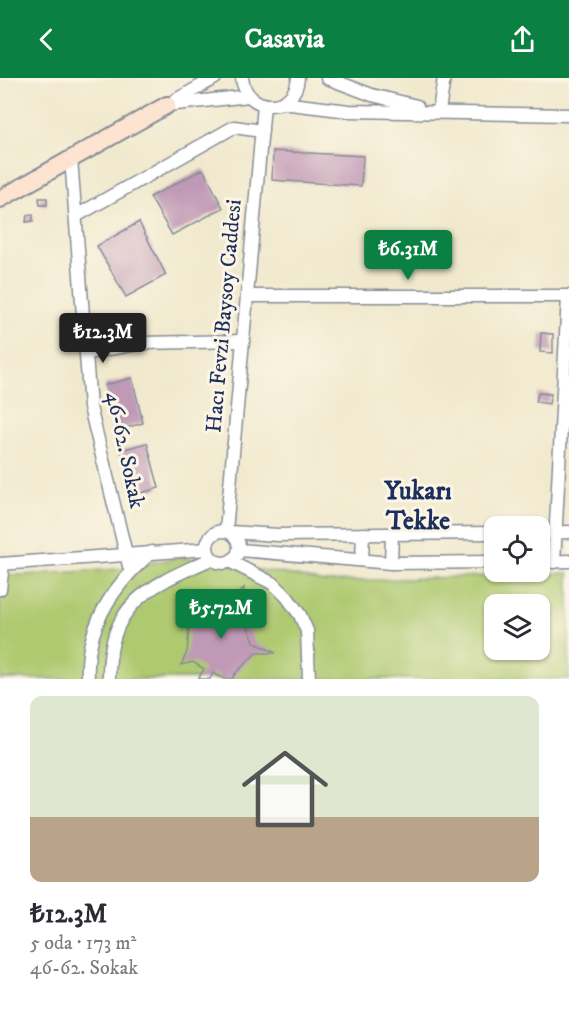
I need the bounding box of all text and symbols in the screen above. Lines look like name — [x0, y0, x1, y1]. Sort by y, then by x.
text: Casavia — [244, 22, 325, 56]
icon: back — [30, 23, 63, 56]
icon: share — [506, 23, 539, 56]
street label: Hacı Fevzi Baysoy Caddesi — [200, 198, 248, 434]
pin: ₺6.31M — [359, 230, 457, 281]
text: ₺6.31M — [378, 237, 438, 262]
pin: ₺12.3M — [54, 313, 152, 364]
text: ₺12.3M — [73, 320, 133, 345]
street label: 46-62. Sokak — [99, 389, 151, 511]
district label: Yukarı Tekke — [383, 475, 452, 538]
map controls — [484, 516, 550, 660]
button: locate — [484, 516, 550, 582]
pin: ₺5.72M — [172, 589, 270, 640]
button: layers — [484, 594, 550, 660]
text: ₺5.72M — [190, 596, 252, 621]
icon: home — [231, 735, 339, 843]
text: ₺12.3M — [30, 898, 107, 931]
text: 5 oda · 173 m² — [30, 931, 136, 956]
text: 46-62. Sokak — [30, 956, 138, 981]

